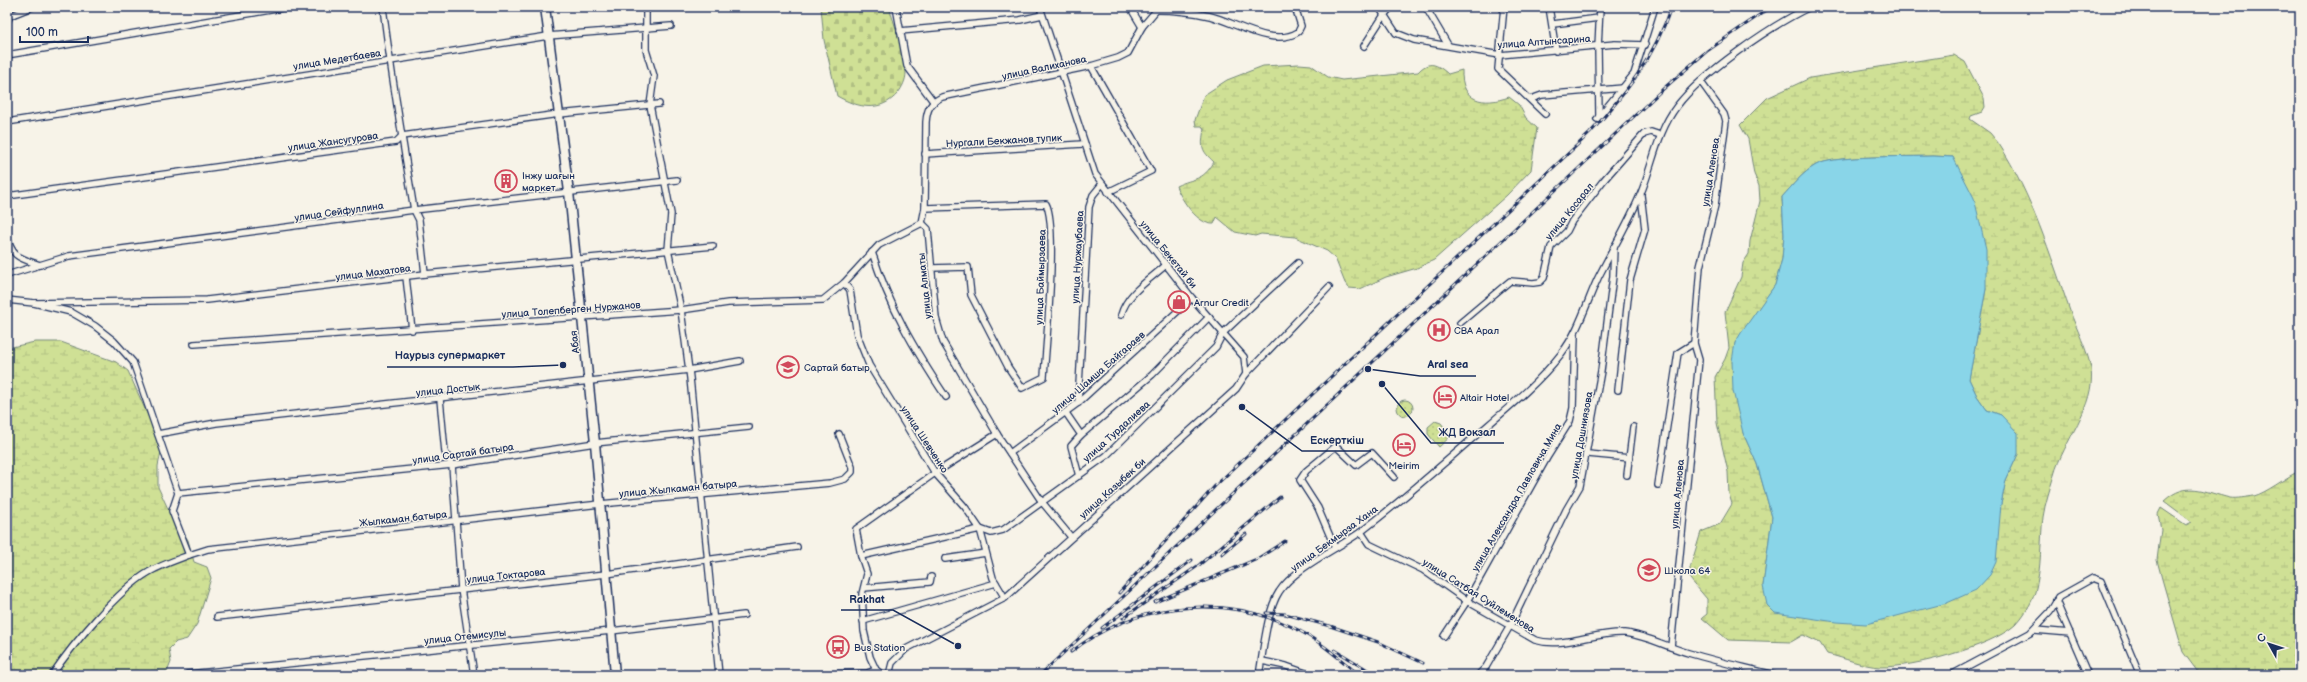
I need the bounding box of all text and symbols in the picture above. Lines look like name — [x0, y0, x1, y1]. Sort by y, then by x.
scale bar — [20, 18, 88, 44]
text: 100 m — [26, 25, 58, 40]
street label: улица Алтынсарина — [1497, 33, 1591, 51]
street label: улица Медетбаева — [292, 47, 382, 73]
street label: улица Валиханова — [1001, 53, 1088, 83]
street label: улица Жансугурова — [287, 130, 379, 154]
street label: Нургали Бекжанов тупик — [946, 132, 1063, 150]
street label: улица Аленова — [1700, 137, 1722, 208]
building icon: Інжу шағын маркет — [493, 168, 519, 194]
place label: Інжу шағын маркет — [522, 170, 575, 194]
street label: улица Косарал — [1543, 180, 1597, 243]
street label: улица Сейфуллина — [294, 200, 385, 224]
street label: улица Нуржаубаева — [1070, 210, 1086, 304]
street label: улица Бекетай би — [1137, 218, 1199, 291]
street label: улица Баймырзаева — [1033, 229, 1049, 325]
street label: улица Алматы — [916, 252, 934, 320]
street label: улица Махатова — [335, 262, 412, 284]
shop icon: Arnur Credit — [1166, 289, 1192, 315]
place label: Arnur Credit — [1194, 297, 1249, 309]
street label: улица Толепберген Нуржанов — [501, 299, 642, 321]
hospital icon: СВА Арал — [1426, 317, 1452, 343]
place label: СВА Арал — [1454, 325, 1499, 337]
street label: Абая — [568, 329, 582, 355]
street label: улица Шамша Байгараев — [1050, 329, 1148, 416]
callout: Наурыз супермаркет — [387, 344, 513, 367]
text: Наурыз супермаркет — [395, 349, 506, 362]
callout: Aral sea — [1420, 353, 1476, 376]
school or university icon: Сартай батыр — [775, 354, 801, 380]
text: Aral sea — [1427, 358, 1468, 371]
place label: Сартай батыр — [804, 362, 870, 374]
street label: улица Достык — [415, 381, 482, 399]
hotel icon: Altair Hotel — [1432, 384, 1458, 410]
street label: улица Дошниязова — [1568, 391, 1596, 480]
place label: Altair Hotel — [1460, 392, 1509, 404]
street label: улица Турдалиева — [1081, 398, 1153, 465]
street label: улица Шевченко — [898, 404, 950, 475]
callout: ЖД Вокзал — [1431, 420, 1504, 443]
street label: улица Александра Павловича Мина — [1469, 421, 1564, 574]
text: ЖД Вокзал — [1438, 426, 1496, 439]
callout: Ескерткіш — [1302, 428, 1371, 451]
hotel icon: Meirim — [1391, 432, 1417, 458]
text: Ескерткіш — [1310, 434, 1364, 447]
street label: улица Сартай батыра — [412, 441, 515, 467]
street label: улица Казыбек би — [1077, 456, 1148, 522]
street label: улица Аленова — [1669, 459, 1687, 529]
place label: Meirim — [1388, 460, 1420, 472]
street label: улица Жылкаман батыра — [618, 478, 738, 500]
street label: улица Бекмырза Хана — [1289, 503, 1380, 574]
street label: Жылкаман батыра — [359, 508, 448, 530]
street label: улица Сатбая Суйлеменова — [1420, 556, 1537, 635]
school or university icon: Школа 64 — [1636, 557, 1662, 583]
place label: Школа 64 — [1664, 565, 1710, 577]
street label: улица Токтарова — [466, 566, 546, 586]
callout: Rakhat — [841, 587, 893, 610]
text: Rakhat — [849, 593, 885, 606]
north arrow — [2249, 624, 2289, 664]
street label: улица Отемисулы — [424, 627, 507, 647]
text: С — [2254, 631, 2269, 645]
bus stop icon: Bus Station — [825, 634, 851, 660]
place label: Bus Station — [854, 642, 905, 654]

